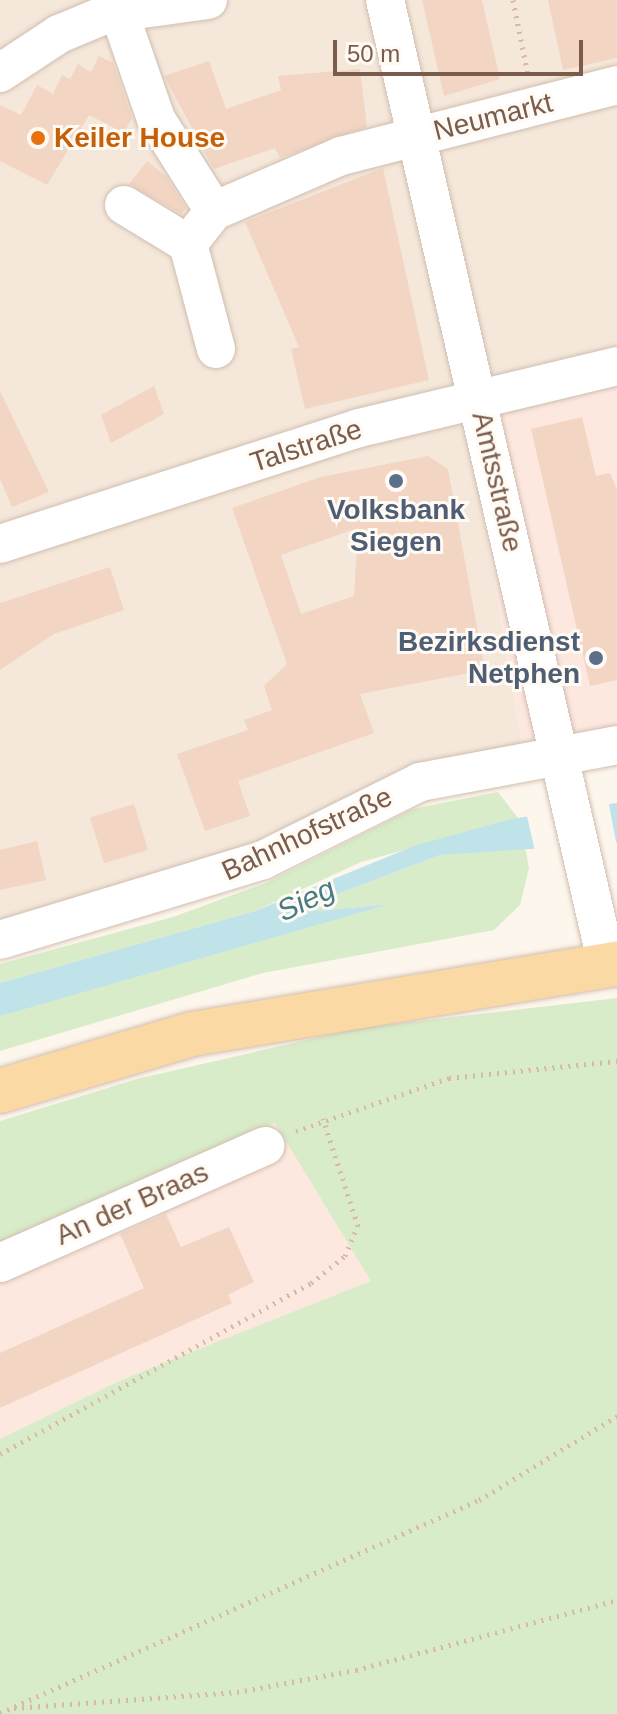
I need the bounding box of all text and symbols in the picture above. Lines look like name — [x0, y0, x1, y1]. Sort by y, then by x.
scale bar — [337, 24, 587, 74]
text: 50 m — [347, 40, 400, 67]
street label: Neumarkt — [430, 86, 556, 148]
place label: Keiler House — [54, 121, 225, 155]
marker: Keiler House — [29, 129, 47, 147]
street label: Amtsstraße — [465, 408, 529, 556]
street label: Talstraße — [246, 412, 366, 480]
marker: Volksbank Siegen — [387, 472, 405, 490]
place label: Volksbank Siegen — [327, 493, 465, 559]
place label: Bezirksdienst Netphen — [398, 625, 580, 691]
marker: Bezirksdienst Netphen — [587, 649, 605, 667]
street label: Bahnhofstraße — [217, 780, 397, 888]
water label: Sieg — [271, 871, 341, 929]
street label: An der Braas — [51, 1155, 213, 1253]

